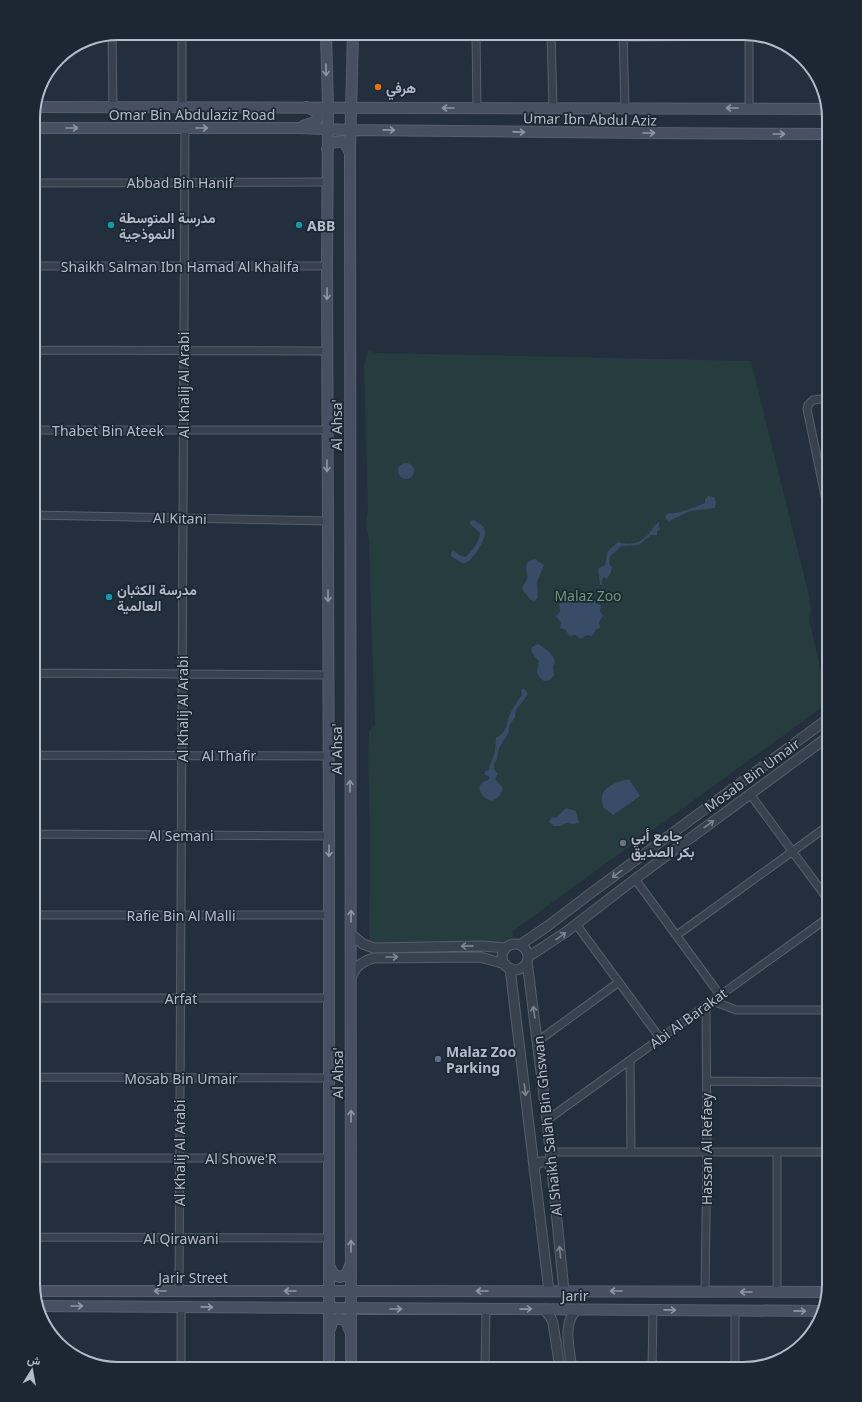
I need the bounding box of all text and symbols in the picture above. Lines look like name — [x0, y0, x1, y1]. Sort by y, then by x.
one-way arrow — [322, 63, 330, 76]
place label: هرفي — [386, 78, 416, 100]
marker: هرفي — [373, 82, 383, 92]
one-way arrow — [442, 104, 455, 112]
one-way arrow — [726, 104, 739, 112]
street label: Omar Bin Abdulaziz Road — [109, 105, 275, 124]
street label: Umar Ibn Abdul Aziz — [523, 108, 658, 130]
one-way arrow — [65, 124, 78, 132]
one-way arrow — [195, 124, 208, 132]
one-way arrow — [382, 126, 395, 134]
one-way arrow — [512, 128, 525, 136]
one-way arrow — [642, 129, 655, 137]
one-way arrow — [772, 130, 785, 138]
street label: Abbad Bin Hanif — [127, 173, 234, 192]
place label: مدرسة المتوسطة النموذجية — [119, 208, 216, 243]
place label: ABB — [307, 216, 335, 235]
marker: مدرسة المتوسطة النموذجية — [106, 220, 116, 230]
marker: ABB — [294, 220, 304, 230]
street label: Shaikh Salman Ibn Hamad Al Khalifa — [61, 257, 299, 276]
one-way arrow — [323, 287, 331, 300]
street label: Al Khalij Al Arabi — [174, 332, 193, 438]
street label: Al Ahsa' — [327, 399, 346, 451]
street label: Thabet Bin Ateek — [52, 421, 164, 440]
one-way arrow — [323, 459, 331, 472]
street label: Al Kitani — [153, 508, 207, 528]
place label: مدرسة الكثبان العالمية — [117, 580, 197, 615]
park label: Malaz Zoo — [554, 586, 622, 605]
one-way arrow — [324, 589, 331, 602]
marker: مدرسة الكثبان العالمية — [104, 592, 114, 602]
street label: Al Khalij Al Arabi — [173, 656, 192, 762]
street label: Al Ahsa' — [327, 723, 346, 775]
street label: Mosab Bin Umair — [700, 734, 804, 816]
street label: Al Thafir — [202, 746, 257, 765]
one-way arrow — [346, 780, 354, 793]
one-way arrow — [704, 820, 715, 828]
street label: Al Semani — [149, 826, 214, 845]
place label: جامع أبي بكر الصديق — [631, 826, 695, 861]
marker: جامع أبي بكر الصديق — [618, 838, 628, 848]
one-way arrow — [325, 844, 333, 857]
one-way arrow — [612, 870, 623, 878]
street label: Rafie Bin Al Malli — [126, 906, 236, 925]
one-way arrow — [347, 910, 355, 923]
one-way arrow — [555, 932, 566, 940]
one-way arrow — [461, 942, 474, 950]
one-way arrow — [385, 953, 398, 961]
street label: Abi Al Barakat — [645, 983, 731, 1053]
street label: Arfat — [165, 989, 197, 1008]
one-way arrow — [530, 1006, 538, 1019]
street label: Al Shaikh Salah Bin Ghswan — [528, 1035, 566, 1217]
place label: Malaz Zoo Parking — [446, 1042, 517, 1077]
street label: Al Ahsa' — [328, 1047, 347, 1099]
marker: Malaz Zoo Parking — [433, 1054, 443, 1064]
street label: Mosab Bin Umair — [124, 1069, 238, 1088]
one-way arrow — [521, 1083, 529, 1096]
street label: Hassan Al Refaey — [697, 1092, 716, 1205]
street label: Al Khalij Al Arabi — [170, 1100, 189, 1206]
one-way arrow — [347, 1110, 355, 1123]
street label: Al Showe'R — [205, 1149, 277, 1168]
street label: Al Qirawani — [143, 1229, 219, 1248]
one-way arrow — [347, 1240, 354, 1253]
one-way arrow — [557, 1246, 564, 1259]
street label: Jarir Street — [156, 1268, 228, 1287]
street label: Jarir — [560, 1286, 589, 1305]
one-way arrow — [154, 1287, 167, 1295]
one-way arrow — [284, 1287, 297, 1295]
one-way arrow — [476, 1287, 489, 1295]
one-way arrow — [610, 1287, 623, 1295]
one-way arrow — [740, 1288, 753, 1296]
one-way arrow — [70, 1302, 83, 1310]
one-way arrow — [200, 1303, 213, 1311]
one-way arrow — [389, 1305, 402, 1313]
one-way arrow — [519, 1305, 532, 1313]
one-way arrow — [663, 1306, 676, 1314]
one-way arrow — [793, 1307, 806, 1315]
north arrow — [12, 1350, 52, 1390]
text: ش — [26, 1351, 42, 1368]

